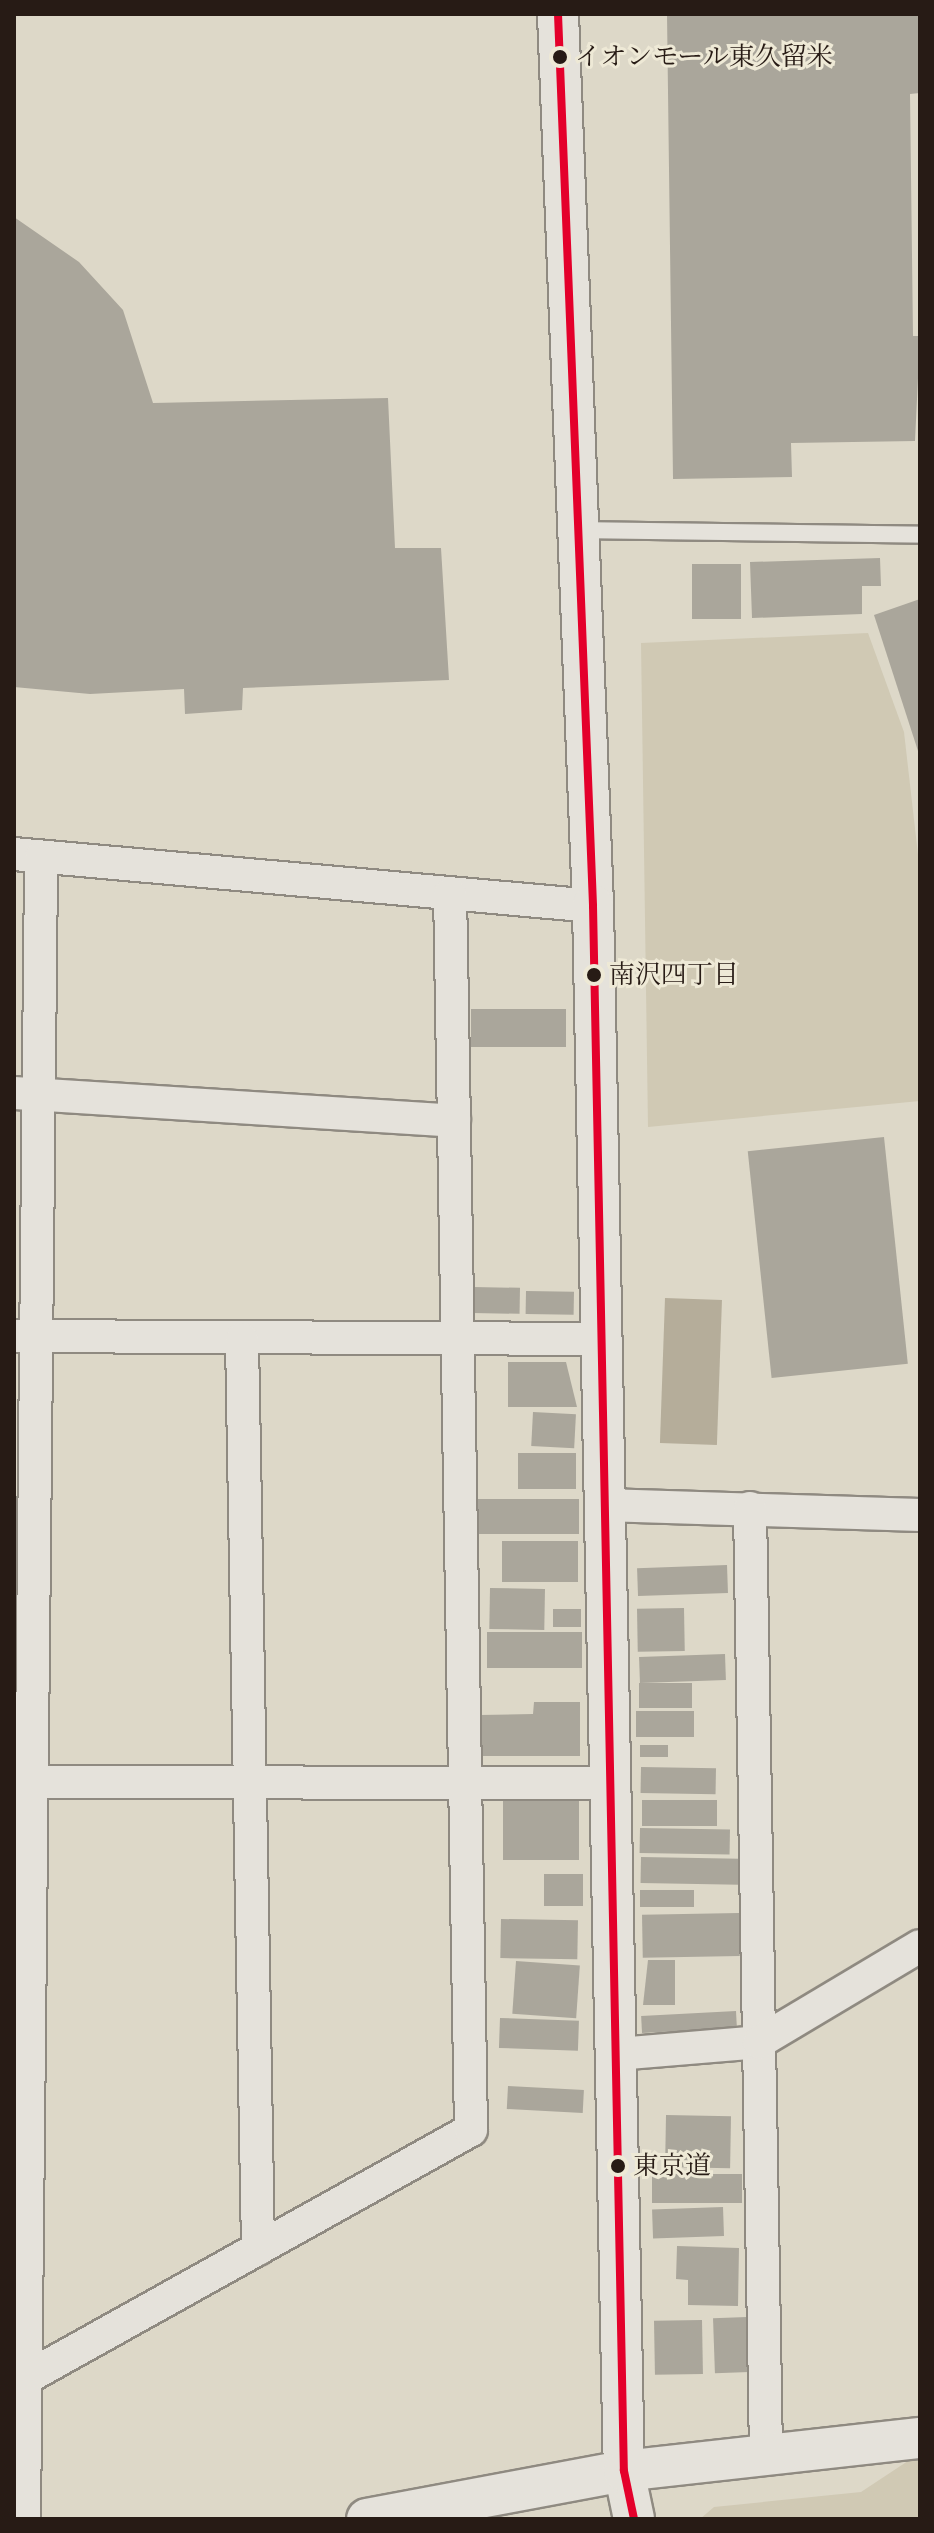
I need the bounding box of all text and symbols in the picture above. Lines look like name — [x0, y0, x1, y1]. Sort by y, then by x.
place label: イオンモール東久留米 — [575, 41, 834, 73]
marker: イオンモール東久留米 — [552, 49, 568, 65]
place label: 南沢四丁目 — [609, 959, 739, 991]
marker: 南沢四丁目 — [586, 967, 602, 983]
place label: 東京道 — [633, 2150, 711, 2182]
marker: 東京道 — [610, 2158, 626, 2174]

